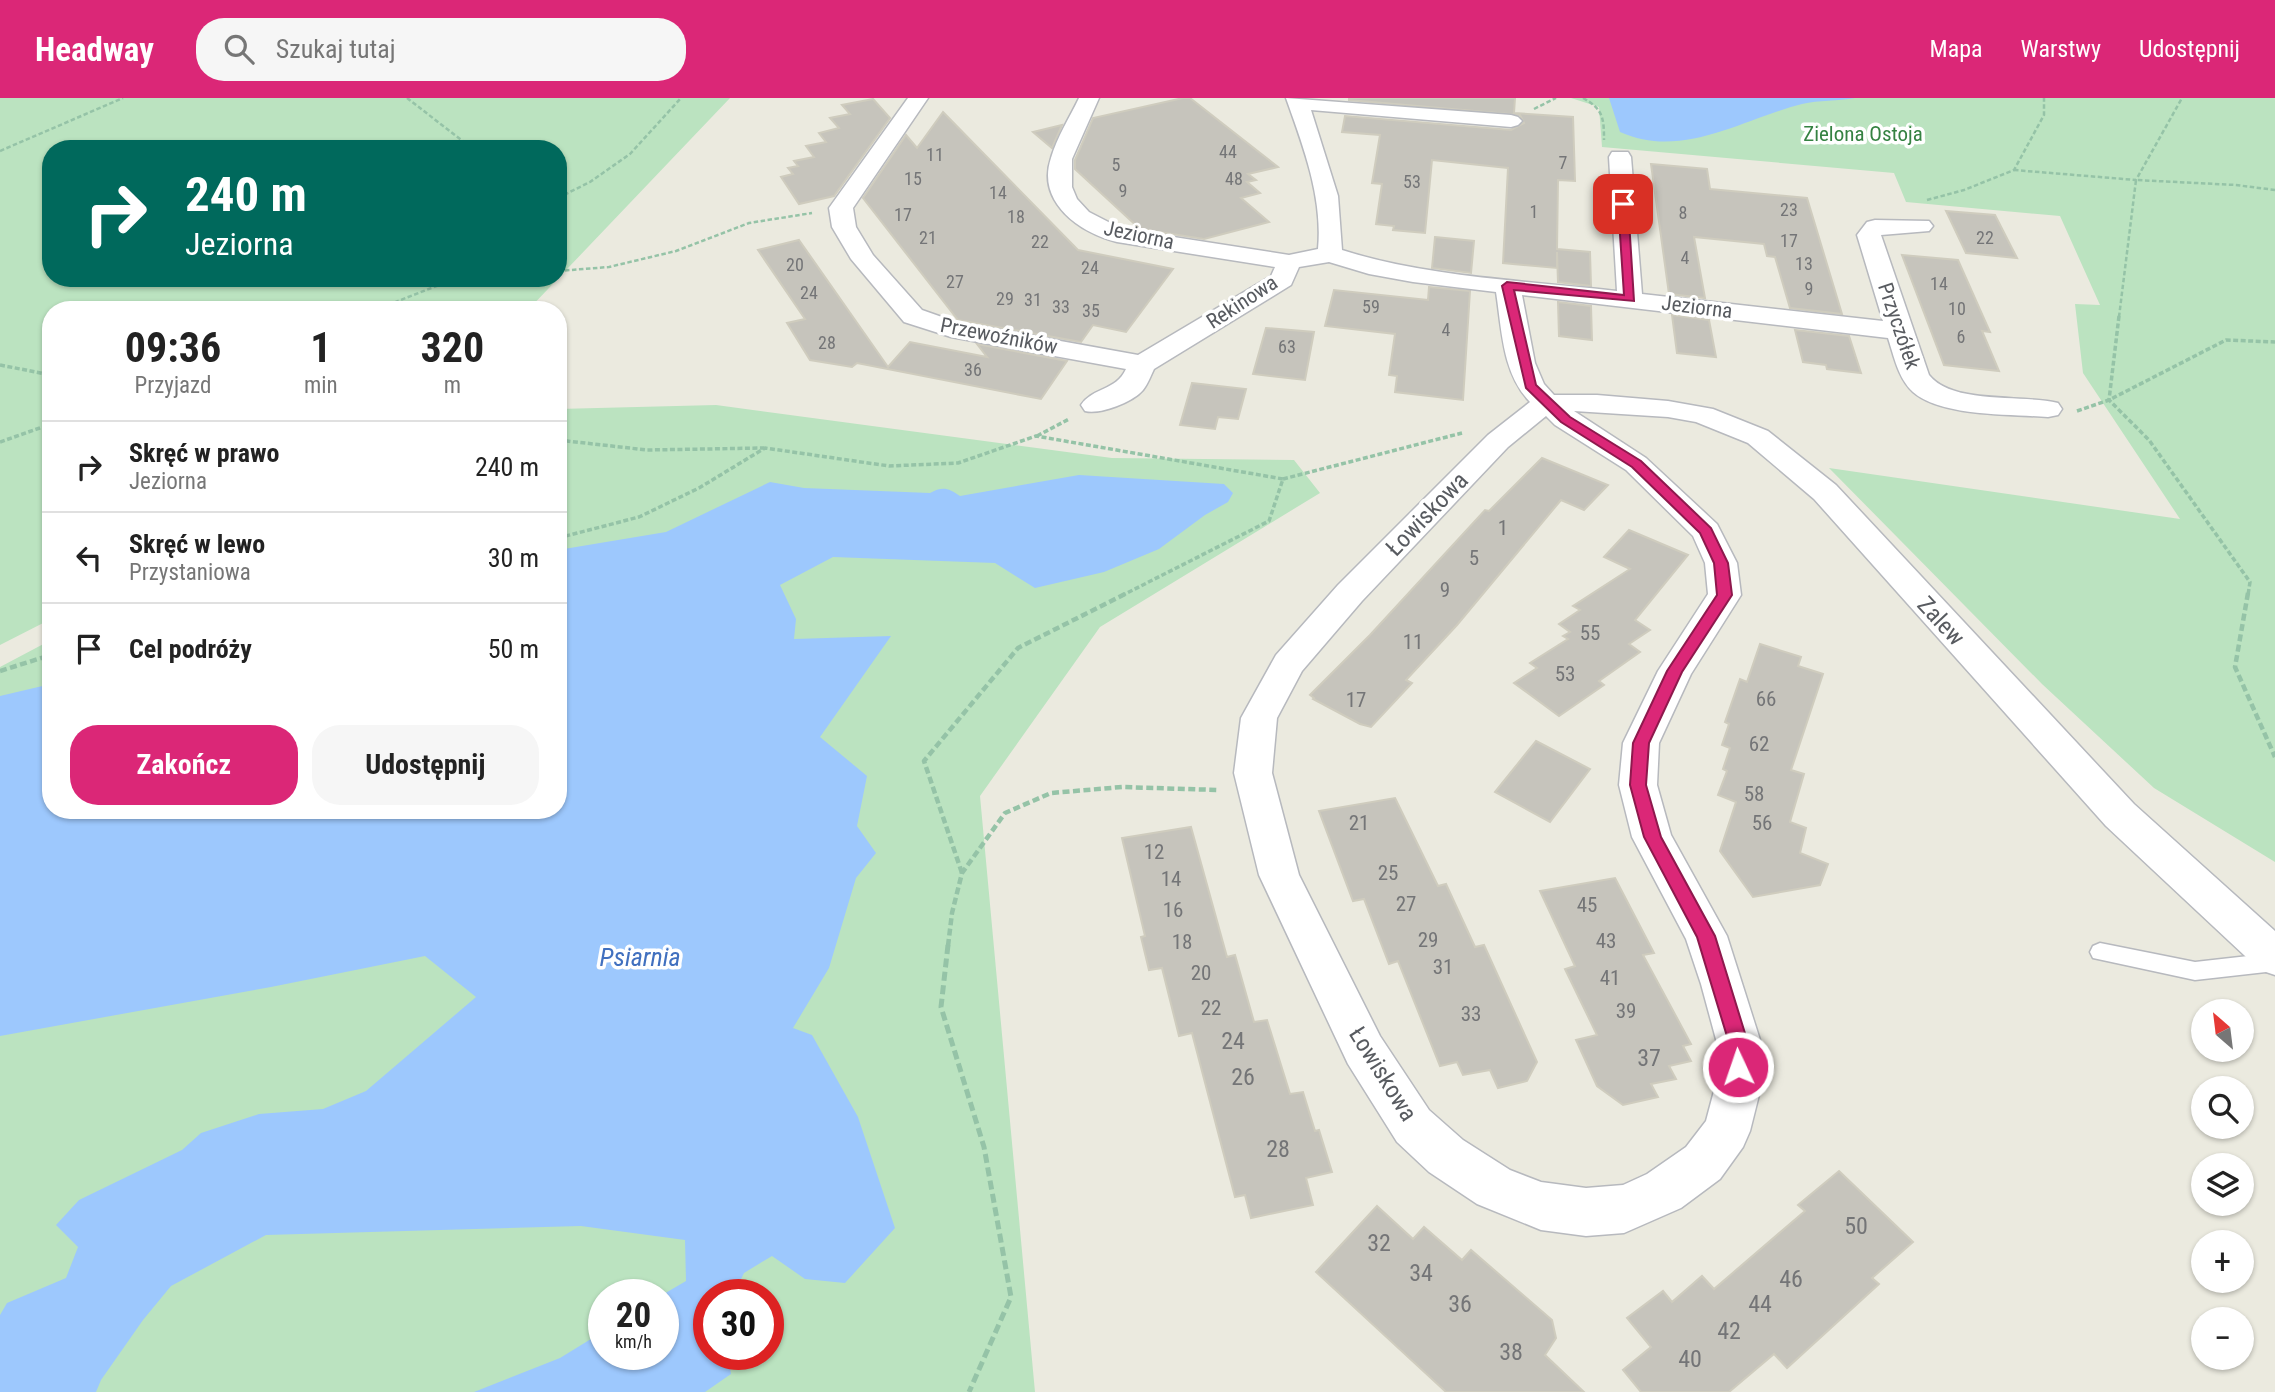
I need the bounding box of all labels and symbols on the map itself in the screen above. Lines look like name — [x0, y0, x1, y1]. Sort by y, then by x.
park label: Zielona Ostoja — [1803, 122, 1923, 146]
house number: 44 — [1219, 141, 1237, 162]
house number: 11 — [926, 144, 944, 165]
house number: 7 — [1559, 152, 1568, 173]
house number: 5 — [1112, 154, 1121, 175]
house number: 15 — [904, 168, 922, 189]
house number: 48 — [1225, 168, 1243, 189]
house number: 53 — [1403, 171, 1421, 192]
pin — [1593, 174, 1653, 234]
house number: 9 — [1119, 180, 1127, 201]
house number: 14 — [989, 182, 1007, 203]
house number: 23 — [1780, 199, 1798, 220]
house number: 1 — [1530, 201, 1538, 222]
house number: 8 — [1679, 202, 1687, 223]
house number: 17 — [894, 204, 912, 225]
house number: 18 — [1007, 206, 1025, 227]
street label: Jeziorna — [1102, 216, 1176, 254]
house number: 21 — [919, 227, 937, 248]
house number: 22 — [1976, 227, 1994, 248]
house number: 17 — [1780, 230, 1798, 251]
house number: 22 — [1031, 231, 1049, 252]
house number: 4 — [1681, 247, 1690, 268]
house number: 13 — [1795, 253, 1813, 274]
house number: 20 — [786, 254, 804, 275]
house number: 24 — [1081, 257, 1099, 278]
street label: Rekinowa — [1202, 270, 1282, 334]
house number: 27 — [946, 271, 964, 292]
house number: 14 — [1930, 273, 1948, 294]
house number: 9 — [1805, 278, 1813, 299]
street label: Przyczółek — [1873, 280, 1925, 373]
house number: 24 — [800, 282, 818, 303]
house number: 29 — [996, 288, 1014, 309]
house number: 31 — [1024, 289, 1042, 310]
street label: Jeziorna — [1660, 291, 1734, 323]
house number: 33 — [1052, 296, 1070, 317]
house number: 59 — [1362, 296, 1380, 317]
house number: 10 — [1948, 298, 1966, 319]
house number: 35 — [1082, 300, 1100, 321]
street label: Przewoźników — [938, 313, 1060, 359]
house number: 4 — [1442, 319, 1451, 340]
house number: 6 — [1957, 326, 1965, 347]
house number: 28 — [818, 332, 836, 353]
house number: 63 — [1278, 336, 1296, 357]
house number: 36 — [964, 359, 982, 380]
street label: Łowiskowa — [1380, 466, 1474, 562]
house number: 1 — [1498, 516, 1508, 540]
house number: 5 — [1469, 546, 1479, 570]
house number: 9 — [1440, 578, 1450, 602]
street label: Zalew — [1912, 591, 1970, 651]
house number: 55 — [1580, 621, 1600, 645]
house number: 11 — [1403, 630, 1423, 654]
house number: 53 — [1555, 662, 1575, 686]
house number: 66 — [1756, 687, 1776, 711]
house number: 17 — [1346, 688, 1366, 712]
house number: 62 — [1749, 732, 1769, 756]
house number: 58 — [1744, 782, 1764, 806]
house number: 21 — [1349, 811, 1369, 835]
house number: 56 — [1752, 811, 1772, 835]
house number: 12 — [1144, 840, 1164, 864]
house number: 25 — [1378, 861, 1398, 885]
house number: 14 — [1161, 867, 1181, 891]
house number: 27 — [1396, 892, 1416, 916]
house number: 45 — [1577, 893, 1597, 917]
house number: 16 — [1163, 898, 1183, 922]
house number: 29 — [1418, 928, 1438, 952]
house number: 43 — [1596, 929, 1616, 953]
house number: 18 — [1172, 930, 1192, 954]
water label: Psiarnia — [599, 942, 681, 972]
house number: 31 — [1433, 955, 1453, 979]
house number: 20 — [1191, 961, 1211, 985]
house number: 41 — [1600, 966, 1620, 990]
house number: 22 — [1201, 996, 1221, 1020]
house number: 39 — [1616, 999, 1636, 1023]
north arrow — [2191, 999, 2254, 1062]
house number: 33 — [1461, 1002, 1481, 1026]
street label: Łowiskowa — [1343, 1022, 1423, 1126]
house number: 24 — [1221, 1027, 1245, 1055]
position arrow — [1701, 1030, 1775, 1104]
house number: 37 — [1637, 1044, 1661, 1072]
house number: 26 — [1231, 1063, 1255, 1091]
house number: 28 — [1266, 1135, 1290, 1163]
house number: 50 — [1844, 1212, 1868, 1240]
house number: 32 — [1367, 1229, 1391, 1257]
house number: 34 — [1409, 1259, 1433, 1287]
house number: 46 — [1779, 1265, 1803, 1293]
speed limit sign: 30 — [693, 1279, 784, 1370]
house number: 36 — [1448, 1290, 1472, 1318]
house number: 44 — [1748, 1290, 1772, 1318]
house number: 42 — [1717, 1317, 1741, 1345]
house number: 38 — [1499, 1338, 1523, 1366]
house number: 40 — [1678, 1345, 1702, 1373]

